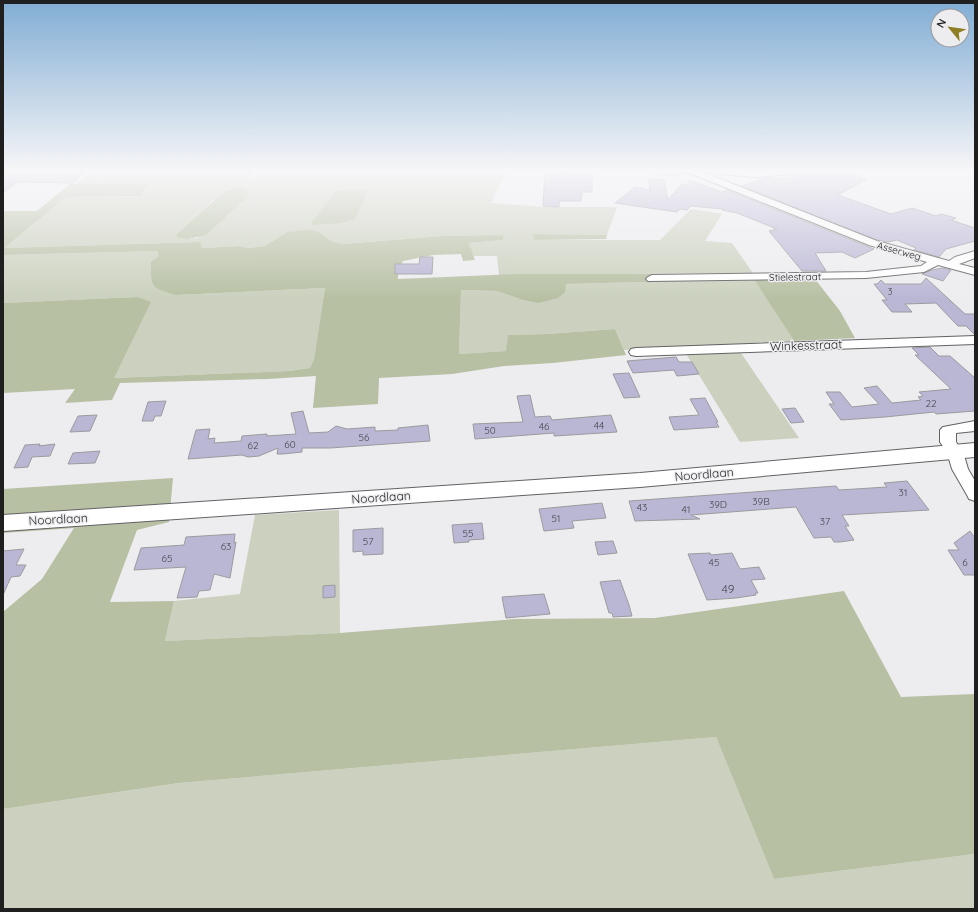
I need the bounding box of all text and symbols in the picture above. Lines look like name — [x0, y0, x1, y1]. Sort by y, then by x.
north arrow — [930, 8, 970, 48]
text: N — [933, 16, 949, 30]
street label: Asserweg — [875, 239, 923, 263]
street label: Stielestraat — [769, 270, 822, 284]
house number: 3 — [888, 286, 893, 297]
street label: Winkesstraat — [769, 336, 843, 354]
house number: 22 — [925, 397, 937, 410]
house number: 44 — [594, 419, 604, 432]
house number: 46 — [539, 420, 550, 433]
house number: 50 — [484, 424, 496, 437]
house number: 56 — [359, 431, 370, 444]
house number: 60 — [284, 438, 296, 451]
house number: 62 — [248, 439, 259, 452]
street label: Noordlaan — [674, 464, 734, 484]
house number: 31 — [899, 486, 907, 499]
street label: Noordlaan — [351, 487, 411, 507]
house number: 39B — [752, 495, 770, 508]
house number: 39D — [709, 498, 727, 511]
house number: 43 — [637, 501, 647, 514]
house number: 41 — [682, 503, 690, 516]
street label: Noordlaan — [28, 510, 88, 528]
house number: 51 — [551, 512, 561, 525]
house number: 37 — [820, 515, 830, 528]
house number: 55 — [463, 527, 473, 540]
house number: 57 — [363, 535, 373, 548]
house number: 63 — [221, 540, 231, 553]
house number: 65 — [162, 552, 172, 565]
house number: 45 — [709, 556, 719, 569]
house number: 6 — [962, 556, 968, 569]
house number: 49 — [722, 581, 735, 596]

